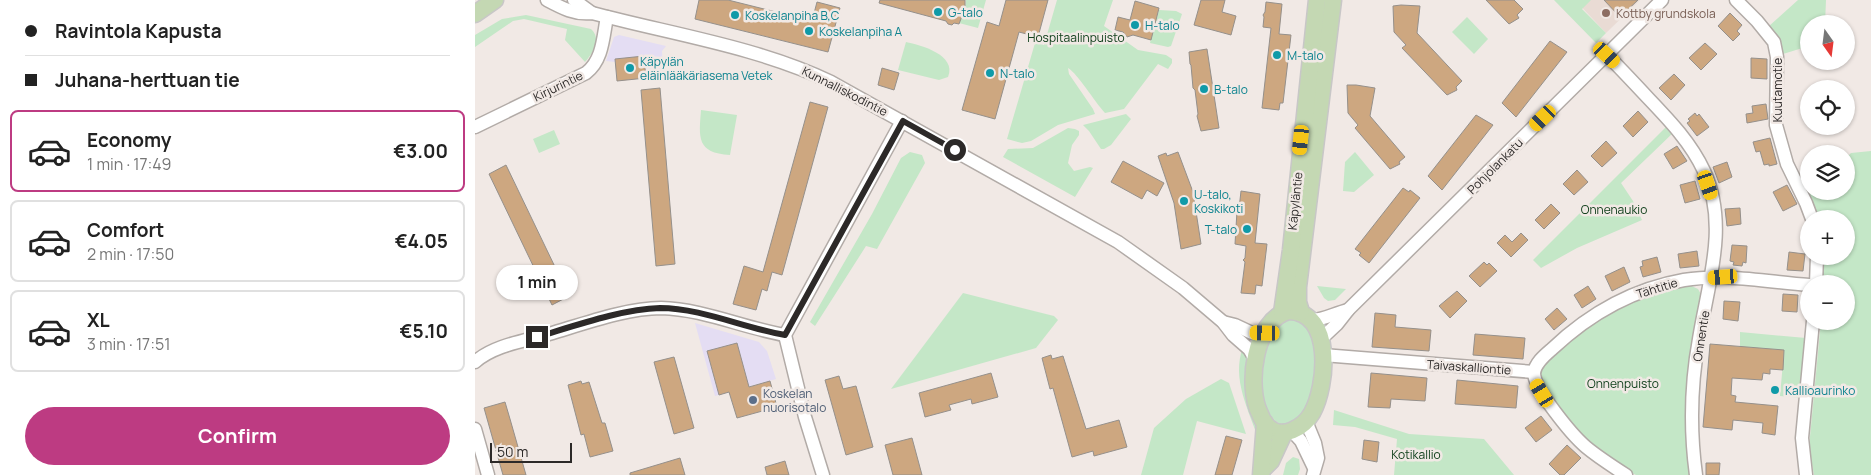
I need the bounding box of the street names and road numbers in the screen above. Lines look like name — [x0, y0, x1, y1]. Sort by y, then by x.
street label: Kuutamotie — [1769, 58, 1786, 122]
street label: Kunnalliskodintie — [799, 62, 891, 120]
street label: Kirjurintie — [530, 67, 586, 105]
street label: Pohjolankatu — [1463, 134, 1527, 198]
street label: Käpyläntie — [1284, 171, 1306, 231]
street label: Tähtitie — [1634, 274, 1680, 302]
street label: Onnentie — [1689, 309, 1713, 363]
street label: Taivaskalliontie — [1426, 356, 1512, 378]

